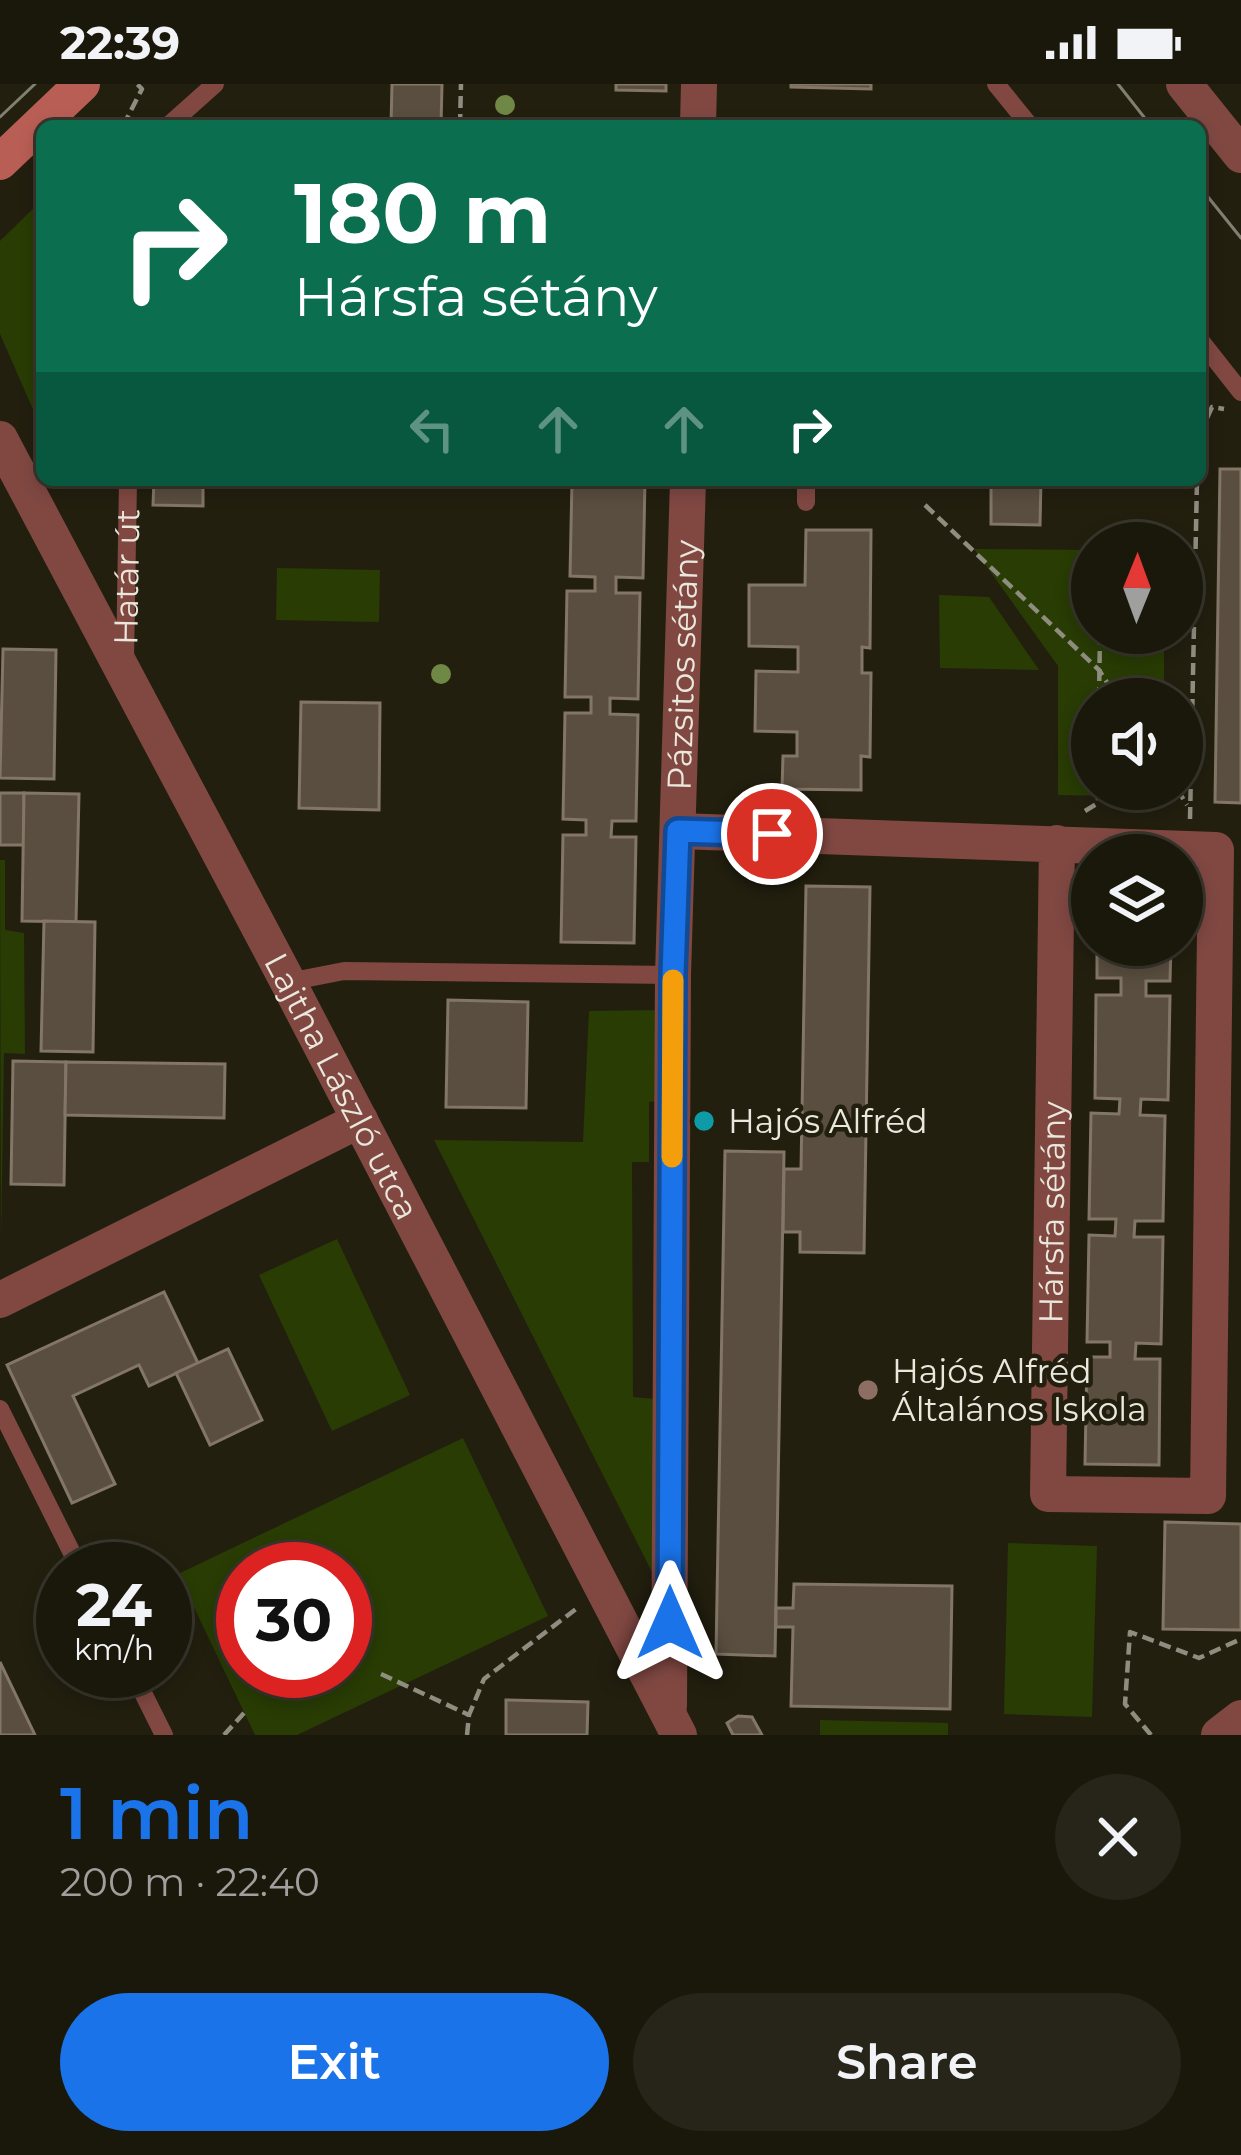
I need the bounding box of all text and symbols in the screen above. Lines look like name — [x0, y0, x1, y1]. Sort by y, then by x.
text: 22:39 — [60, 15, 180, 70]
text: 180 m — [294, 162, 551, 264]
icon: right — [96, 168, 252, 324]
text: Hársfa sétány — [294, 264, 658, 330]
icon: left — [399, 396, 465, 462]
icon: ahead — [525, 396, 591, 462]
icon: ahead — [651, 396, 717, 462]
icon: right — [777, 396, 843, 462]
street label: Határ út — [105, 509, 148, 645]
north arrow — [1071, 522, 1203, 654]
map controls — [1071, 522, 1203, 966]
street label: Pázsitos sétány — [659, 539, 706, 791]
button: sound — [1071, 678, 1203, 810]
pin — [721, 783, 823, 885]
icon: arrive — [739, 801, 805, 867]
button: layers — [1071, 834, 1203, 966]
street label: Lajtha László utca — [256, 946, 428, 1226]
place label: Hajós Alfréd — [728, 1101, 928, 1141]
street label: Hársfa sétány — [1030, 1101, 1073, 1324]
marker: Hajós Alfréd — [691, 1108, 717, 1134]
place label: Hajós Alfréd Általános Iskola — [892, 1351, 1147, 1429]
marker: Hajós Alfréd Általános Iskola — [855, 1377, 881, 1403]
speed limit sign: 30 — [216, 1542, 372, 1698]
position arrow — [607, 1560, 733, 1686]
text: 24 — [76, 1568, 152, 1641]
text: km/h — [74, 1631, 154, 1668]
text: 1 min — [60, 1769, 253, 1857]
button: close — [1055, 1774, 1181, 1900]
text: 200 m · 22:40 — [60, 1858, 320, 1906]
button: Exit — [60, 1993, 609, 2131]
button: Share — [633, 1993, 1181, 2131]

